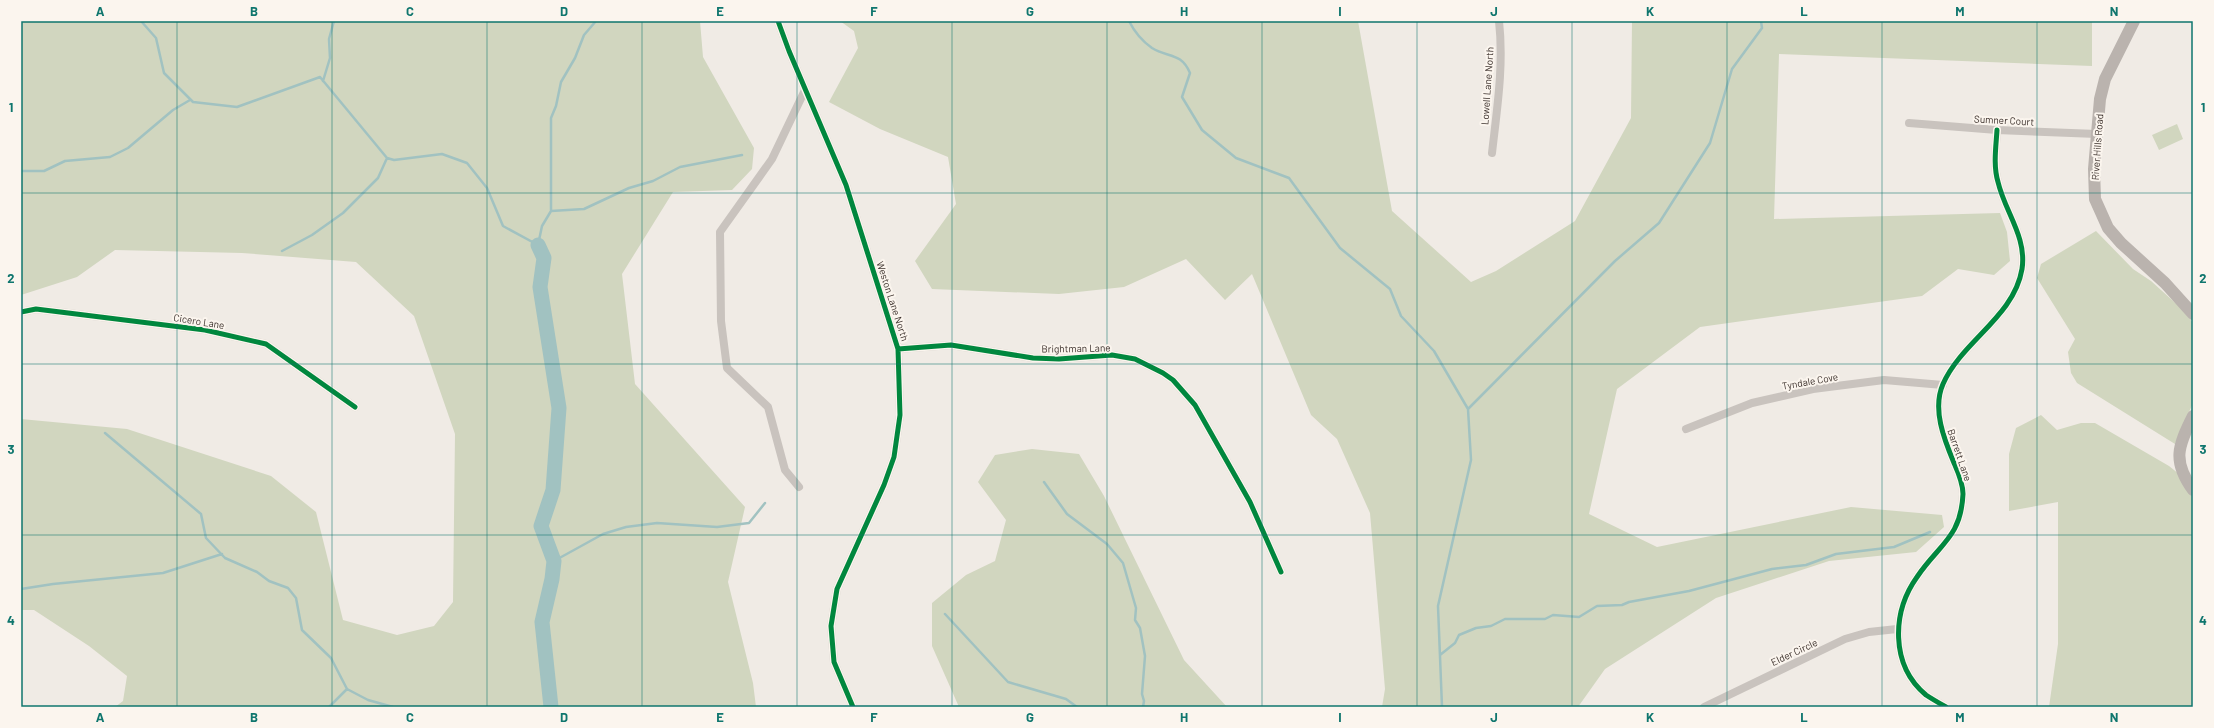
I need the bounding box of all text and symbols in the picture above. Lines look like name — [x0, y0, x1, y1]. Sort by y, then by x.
text: A — [96, 3, 105, 19]
text: B — [250, 3, 258, 19]
text: C — [406, 3, 414, 19]
text: D — [560, 3, 568, 19]
text: E — [716, 3, 724, 19]
text: F — [870, 3, 878, 19]
text: G — [1026, 3, 1034, 19]
text: H — [1180, 3, 1188, 19]
text: I — [1338, 3, 1342, 19]
text: J — [1490, 3, 1498, 19]
text: K — [1646, 3, 1654, 19]
text: L — [1800, 3, 1808, 19]
text: M — [1955, 3, 1965, 19]
text: N — [2110, 3, 2118, 19]
street label: Lowell Lane North — [1478, 46, 1496, 126]
text: 1 — [9, 99, 13, 115]
text: 1 — [2201, 99, 2205, 115]
street label: Sumner Court — [1974, 112, 2035, 128]
street label: River Hills Road — [2089, 113, 2105, 181]
street label: Weston Lane North — [874, 260, 912, 342]
text: 2 — [7, 270, 15, 286]
text: 2 — [2199, 270, 2207, 286]
street label: Cicero Lane — [173, 311, 225, 331]
street label: Brightman Lane — [1041, 341, 1111, 355]
street label: Tyndale Cove — [1781, 370, 1839, 392]
street label: Barrett Lane — [1945, 427, 1975, 483]
text: 3 — [7, 441, 15, 457]
text: 3 — [2199, 441, 2207, 457]
text: 4 — [7, 612, 15, 628]
text: 4 — [2199, 612, 2207, 628]
street label: Elder Circle — [1769, 636, 1819, 668]
text: A — [96, 709, 105, 725]
text: B — [250, 709, 258, 725]
text: C — [406, 709, 414, 725]
text: D — [560, 709, 568, 725]
text: E — [716, 709, 724, 725]
text: F — [870, 709, 878, 725]
text: G — [1026, 709, 1034, 725]
text: H — [1180, 709, 1188, 725]
text: I — [1338, 709, 1342, 725]
text: J — [1490, 709, 1498, 725]
text: K — [1646, 709, 1654, 725]
text: L — [1800, 709, 1808, 725]
text: M — [1955, 709, 1965, 725]
text: N — [2110, 709, 2118, 725]

